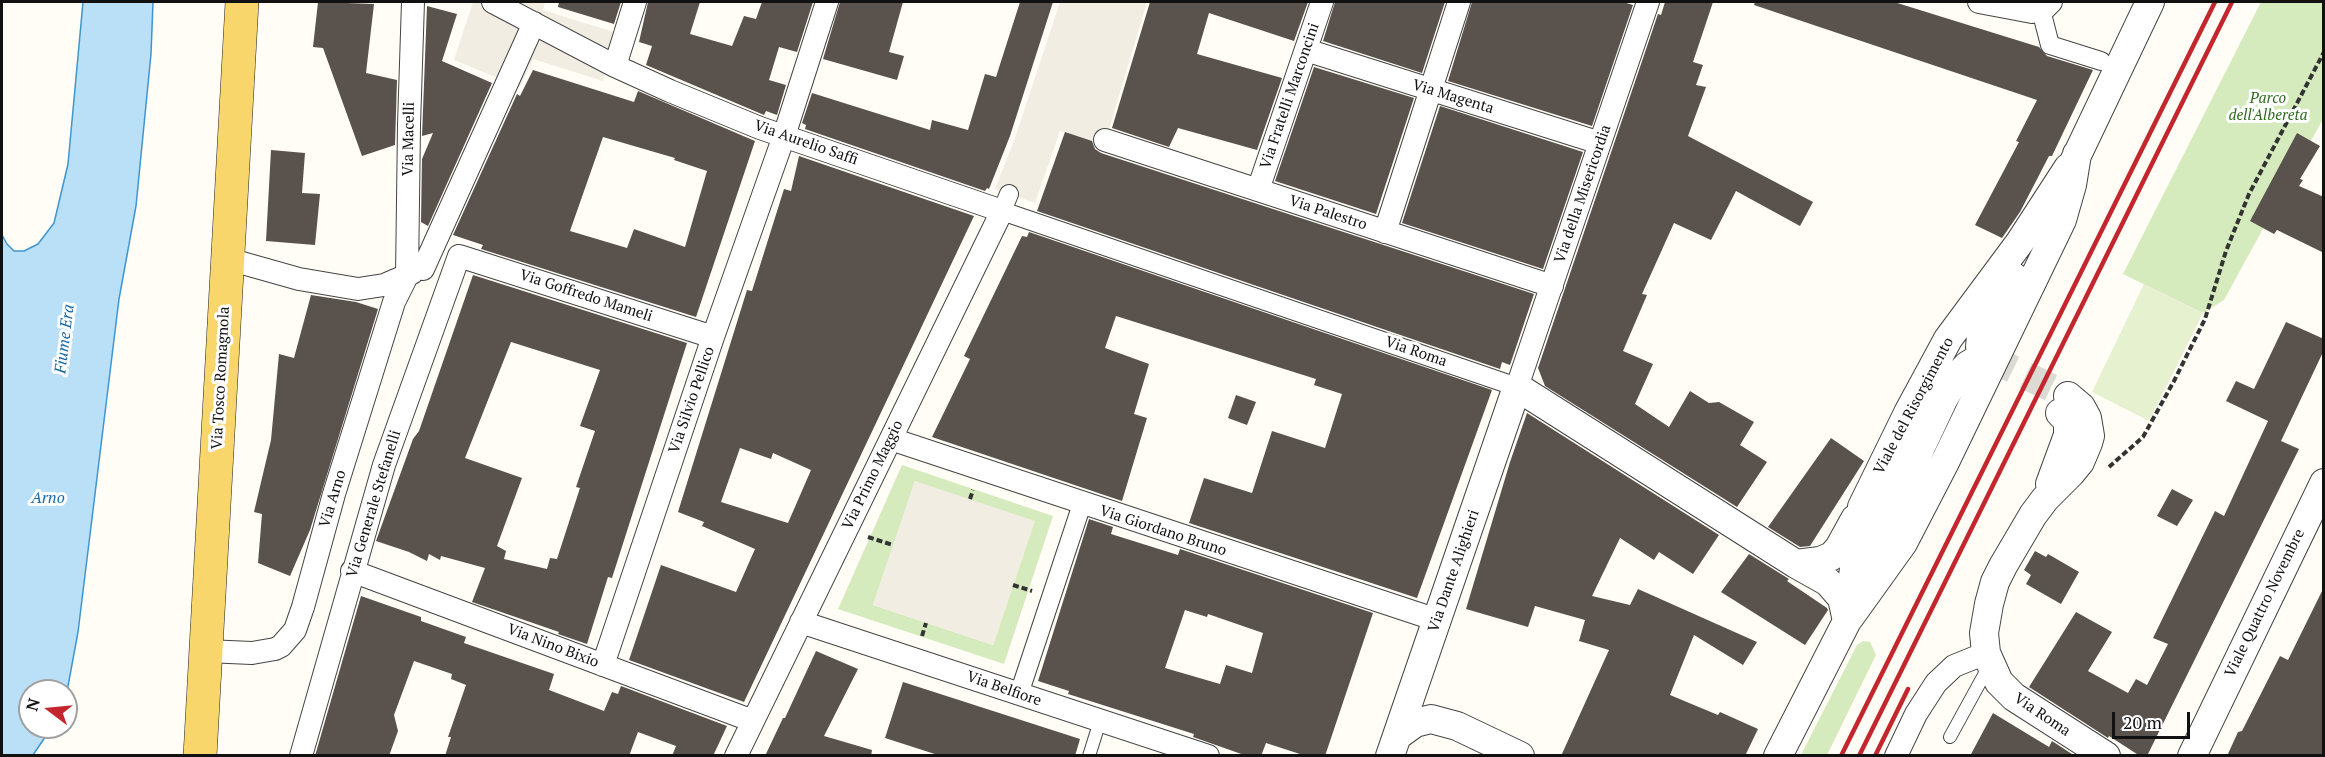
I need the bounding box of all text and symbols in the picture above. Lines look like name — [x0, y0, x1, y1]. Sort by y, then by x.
street label: Via Fratelli Marconcini — [1257, 21, 1323, 171]
street label: Via Magenta — [1410, 76, 1496, 118]
park label: Parco dell'Albereta — [2228, 90, 2308, 125]
street label: Via Macelli — [399, 102, 419, 176]
street label: Via Aurelio Saffi — [752, 117, 860, 169]
street label: Via della Misericordia — [1551, 122, 1615, 266]
street label: Via Palestro — [1287, 192, 1369, 234]
street label: Via Goffredo Mameli — [517, 266, 655, 326]
water label: Fiume Era — [51, 303, 79, 375]
street label: Via Tosco Romagnola — [208, 306, 234, 450]
street label: Via Roma — [1383, 333, 1449, 371]
street label: Viale del Risorgimento — [1870, 335, 1958, 477]
street label: Via Silvio Pellico — [665, 344, 719, 456]
street label: Via Primo Maggio — [839, 417, 907, 533]
street label: Via Generale Stefanelli — [343, 428, 405, 580]
street label: Via Arno — [316, 468, 350, 530]
water label: Arno — [31, 488, 65, 508]
street label: Via Giordano Bruno — [1097, 502, 1229, 560]
street label: Via Dante Alighieri — [1425, 507, 1483, 635]
street label: Viale Quattro Novembre — [2221, 526, 2309, 680]
street label: Via Nino Bixio — [505, 620, 601, 672]
street label: Via Belfiore — [964, 668, 1044, 710]
north arrow — [18, 679, 78, 739]
street label: Via Roma — [2010, 690, 2074, 740]
text: N — [20, 696, 45, 713]
scale bar — [2115, 700, 2193, 738]
text: 20 m — [2123, 710, 2162, 734]

